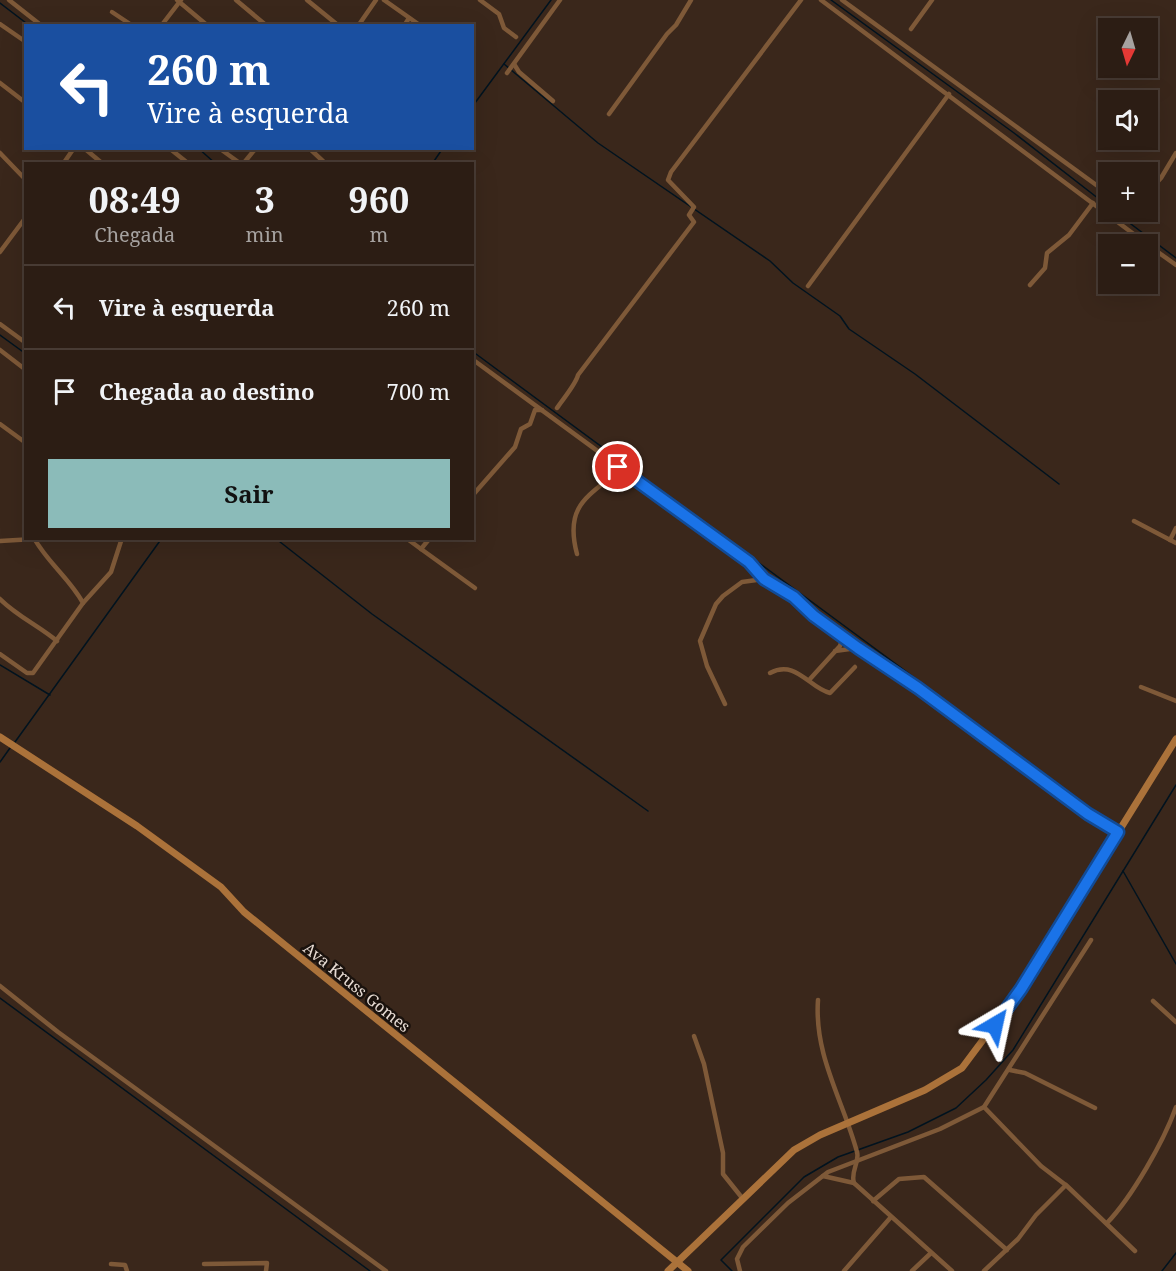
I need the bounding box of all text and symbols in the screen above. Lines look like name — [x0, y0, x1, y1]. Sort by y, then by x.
north arrow — [1098, 18, 1158, 78]
map controls — [1098, 18, 1158, 294]
text: 260 m — [147, 40, 271, 97]
icon: left — [48, 48, 126, 126]
button: sound — [1098, 90, 1158, 150]
text: Vire à esquerda — [147, 94, 350, 131]
button: + — [1098, 162, 1158, 222]
text: 08:49 — [89, 175, 181, 224]
text: 3 — [254, 175, 275, 224]
text: 960 — [348, 175, 409, 224]
text: Chegada — [94, 221, 175, 248]
text: min — [246, 221, 284, 248]
text: m — [369, 221, 388, 248]
button: − — [1098, 234, 1158, 294]
icon: left — [48, 291, 81, 324]
text: Vire à esquerda — [99, 292, 275, 322]
text: 260 m — [387, 292, 450, 322]
icon: arrive — [48, 375, 81, 408]
text: Chegada ao destino — [99, 376, 314, 406]
text: 700 m — [387, 376, 450, 406]
pin — [592, 441, 643, 492]
icon: arrive — [601, 450, 634, 483]
button: Sair — [48, 459, 450, 528]
street label: Ava Kruss Gomes — [299, 937, 415, 1037]
position arrow — [963, 993, 1027, 1057]

